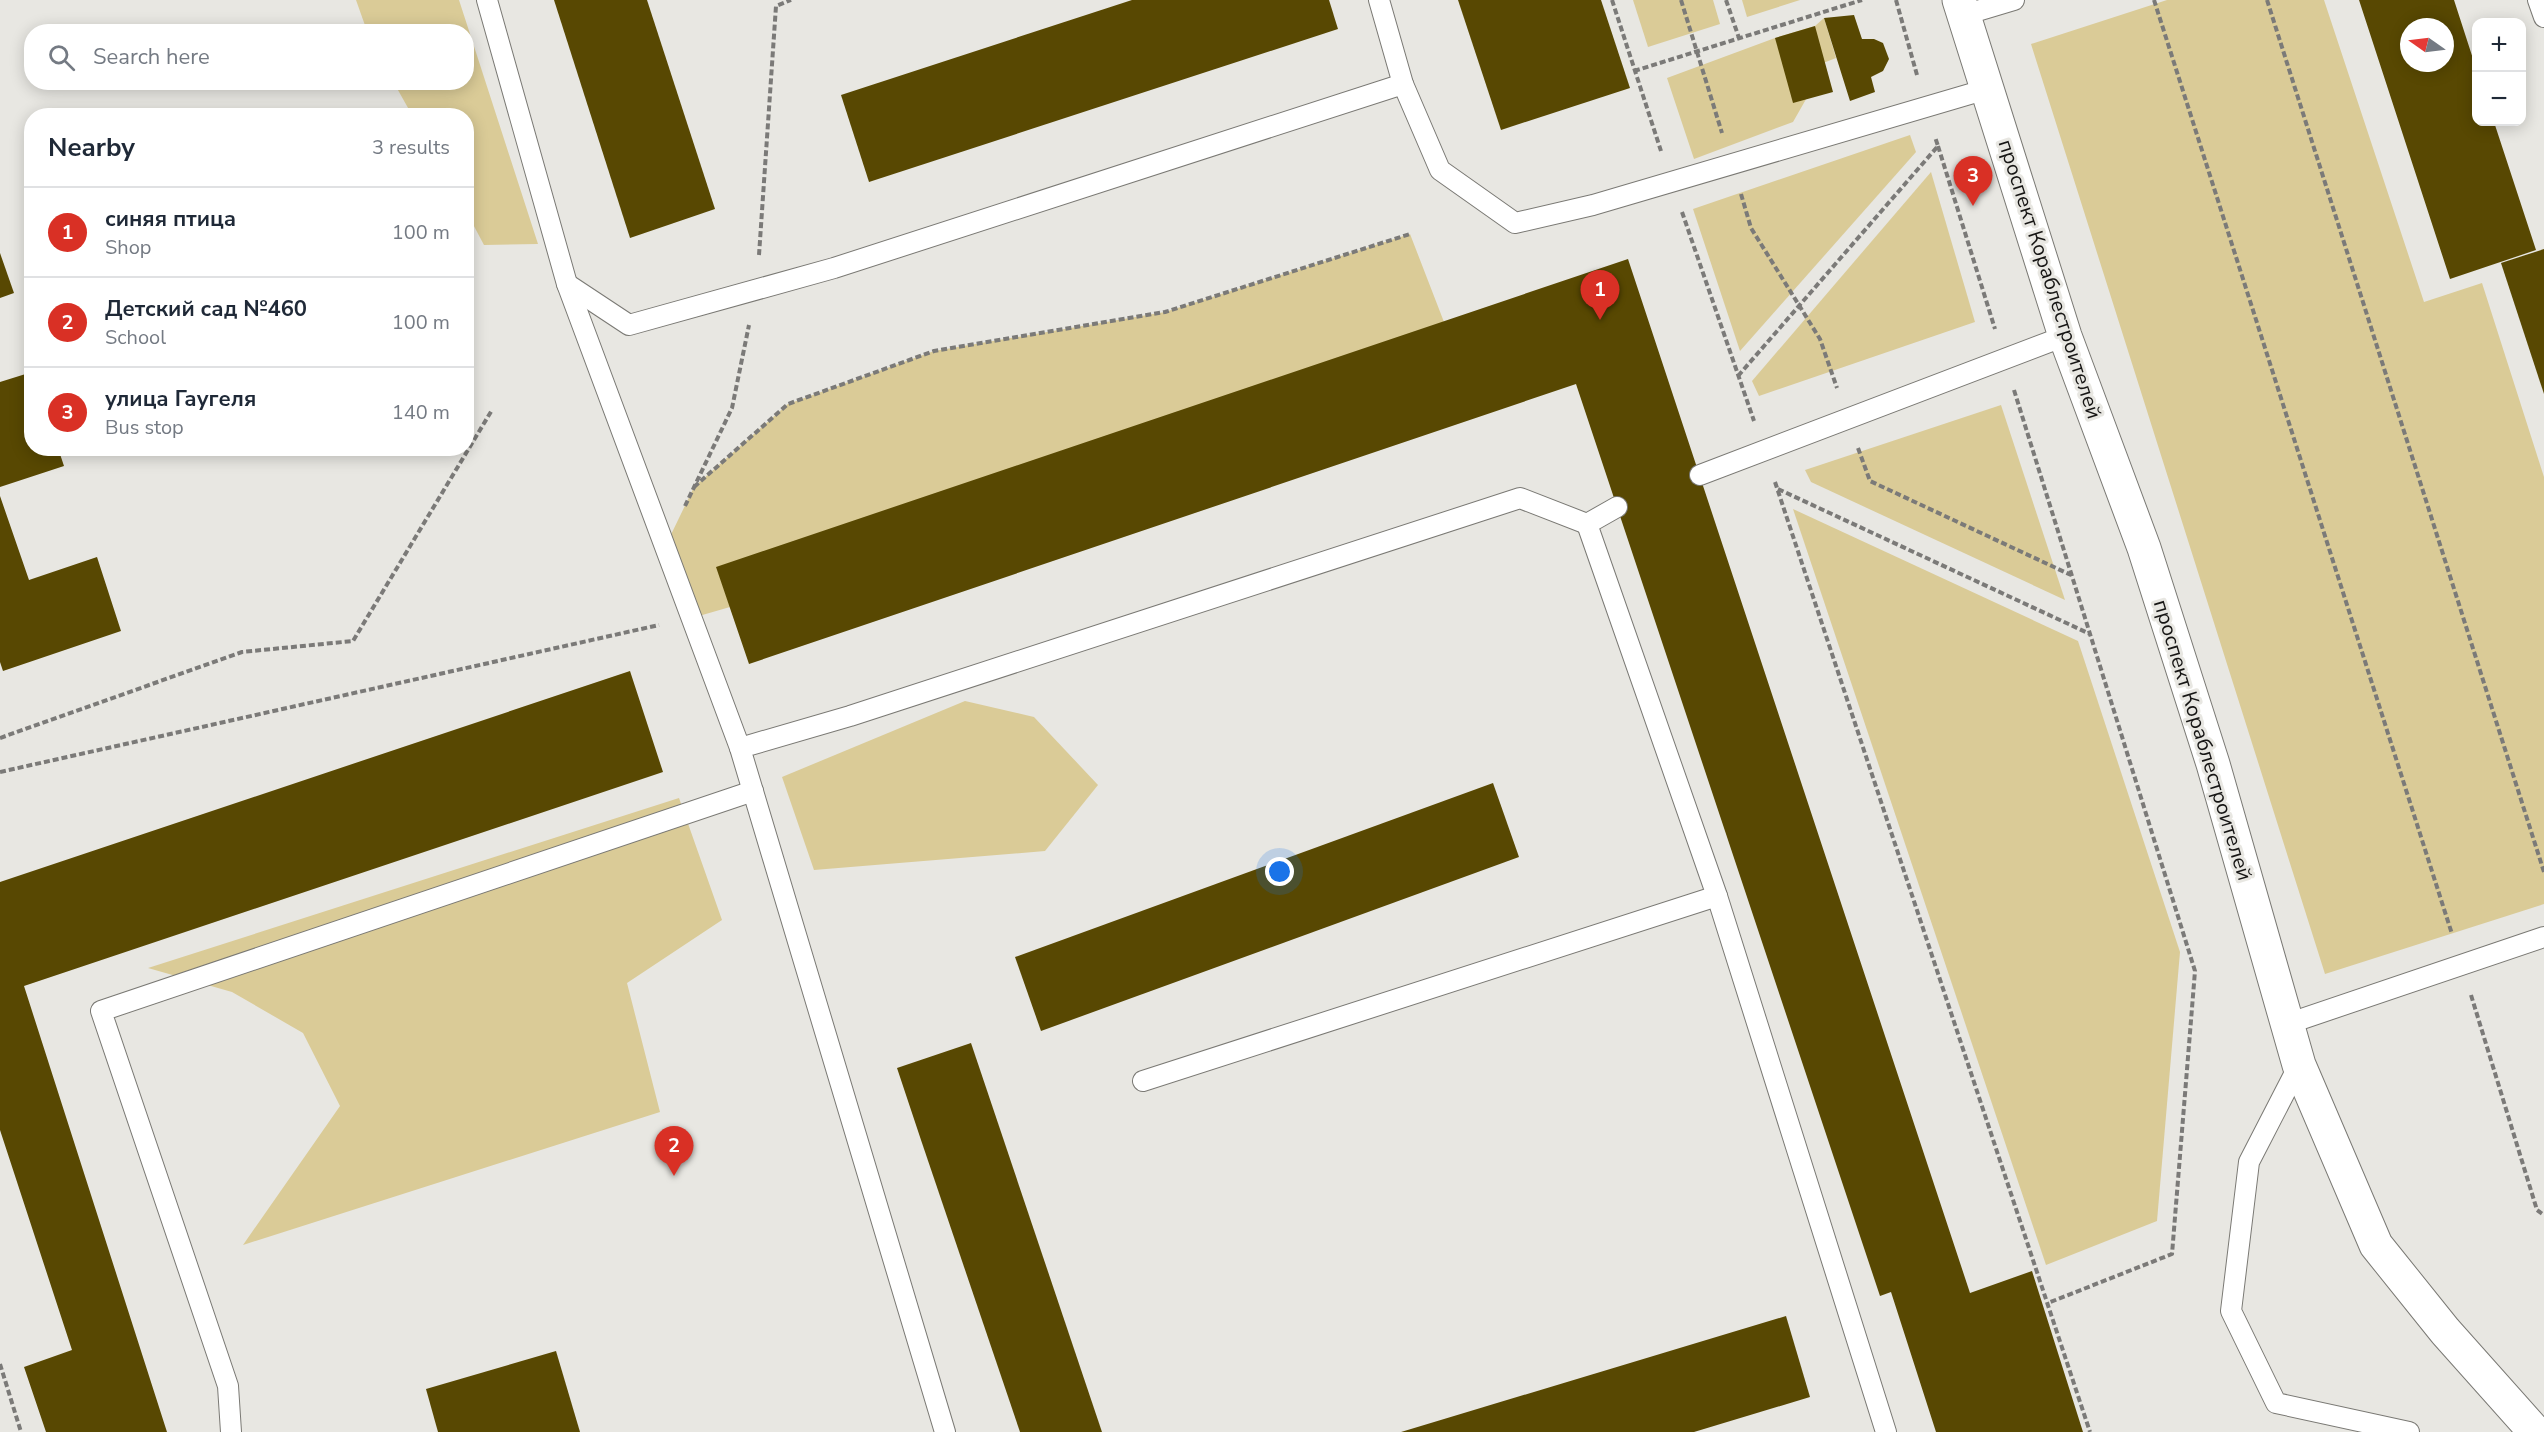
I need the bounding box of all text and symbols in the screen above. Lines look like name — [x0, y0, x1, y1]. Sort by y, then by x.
north arrow — [2400, 18, 2454, 72]
map controls — [2472, 18, 2526, 126]
button: + — [2472, 18, 2526, 72]
search box — [24, 24, 474, 90]
icon: search — [45, 41, 78, 74]
text: Search here — [93, 42, 210, 72]
button: − — [2472, 72, 2526, 126]
text: Nearby — [48, 130, 135, 165]
text: 3 results — [372, 134, 450, 161]
street label: проспект Кораблестроителей — [1992, 136, 2108, 422]
pin: 3 — [1954, 156, 1992, 206]
text: синяя птица — [105, 204, 236, 234]
text: 1 — [62, 219, 74, 246]
text: 100 m — [392, 219, 450, 246]
text: Shop — [105, 234, 151, 261]
pin: 1 — [1580, 270, 1620, 320]
text: Детский сад №460 — [105, 294, 307, 324]
text: 2 — [62, 309, 74, 336]
text: 100 m — [392, 309, 450, 336]
text: School — [105, 324, 166, 351]
text: улица Гаугеля — [105, 384, 256, 414]
text: 3 — [62, 399, 74, 426]
text: 140 m — [392, 399, 450, 426]
text: Bus stop — [105, 414, 184, 441]
street label: проспект Кораблестроителей — [2147, 596, 2259, 884]
your location — [1265, 857, 1294, 886]
pin: 2 — [654, 1126, 694, 1176]

